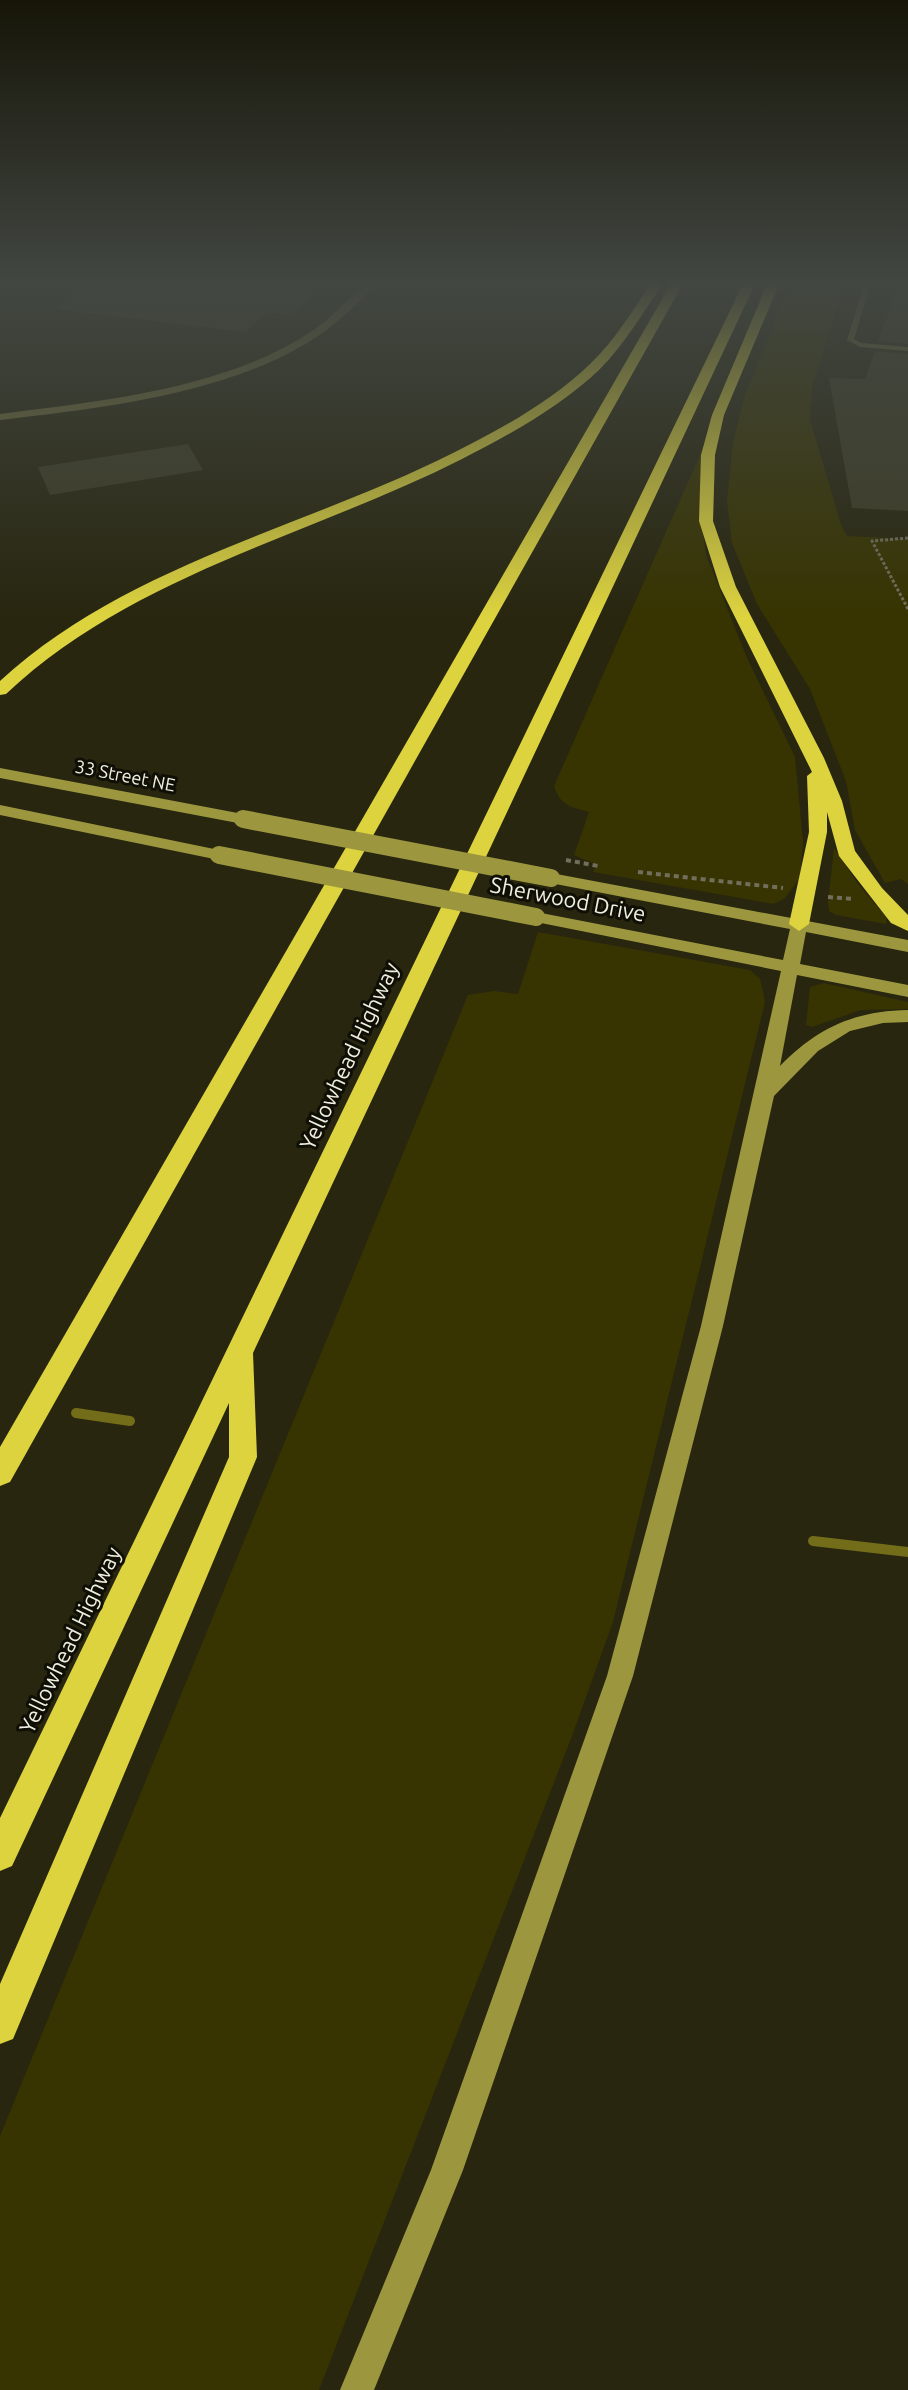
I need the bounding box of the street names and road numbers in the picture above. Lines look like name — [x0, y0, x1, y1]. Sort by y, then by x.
street label: 33 Street NE — [73, 755, 177, 795]
street label: Sherwood Drive — [488, 871, 648, 926]
street label: Yellowhead Highway — [294, 958, 403, 1154]
street label: Yellowhead Highway — [14, 1542, 126, 1737]

